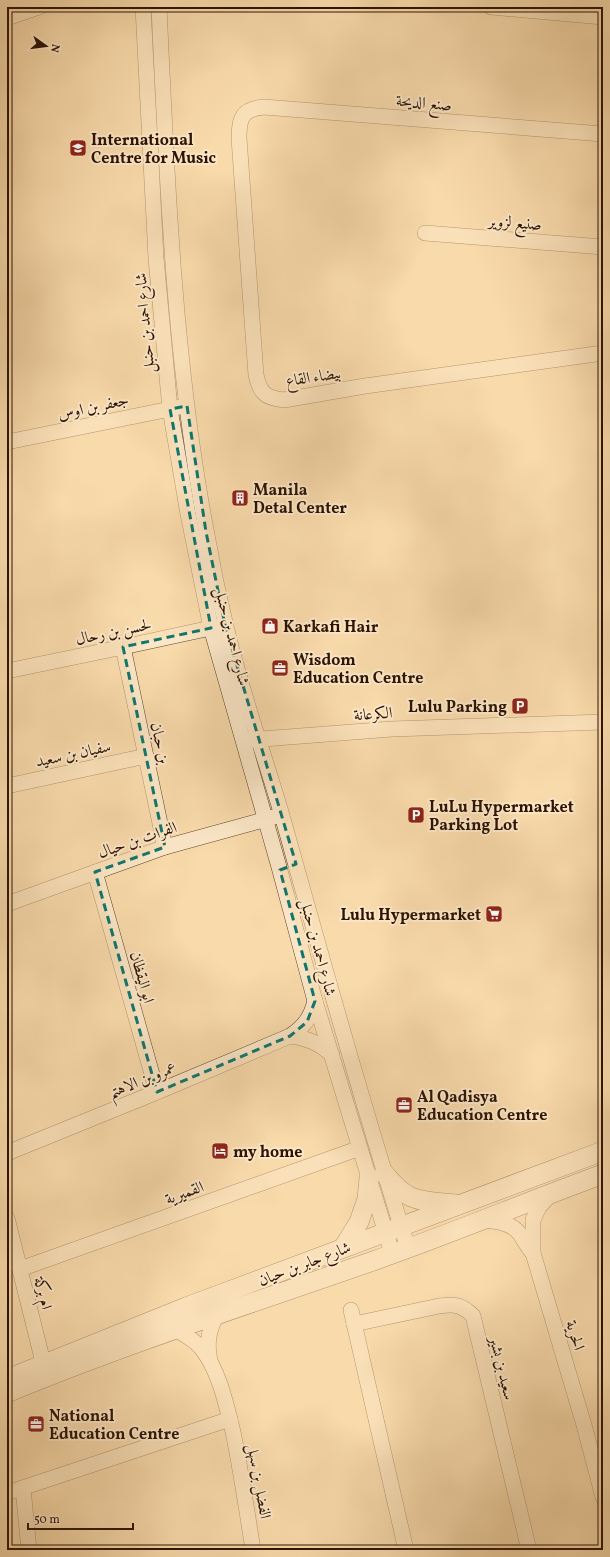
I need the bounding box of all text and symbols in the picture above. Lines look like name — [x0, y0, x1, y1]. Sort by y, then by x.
north arrow — [26, 26, 66, 66]
text: N — [46, 42, 62, 54]
street label: صنع الديحة — [395, 91, 453, 120]
place label: International Centre for Music — [91, 130, 217, 170]
school or university icon: International Centre for Music — [68, 138, 88, 158]
street label: صنيع لزوير — [485, 211, 542, 240]
street label: شارع احمد بن حنبل — [131, 272, 162, 374]
street label: بيضاء القاع — [284, 363, 343, 394]
street label: جعفر بن اوس — [56, 390, 131, 426]
place label: Manila Detal Center — [253, 480, 347, 520]
building icon: Manila Detal Center — [230, 488, 250, 508]
street label: شارع احمد بن حنبل — [207, 585, 254, 688]
street label: لحسن بن رحال — [74, 614, 153, 652]
shop icon: Karkafi Hair — [260, 616, 280, 636]
place label: Karkafi Hair — [283, 617, 379, 639]
place label: Wisdom Education Centre — [293, 650, 423, 690]
office icon: Wisdom Education Centre — [270, 658, 290, 678]
parking icon: Lulu Parking — [510, 696, 530, 716]
place label: Lulu Parking — [408, 697, 507, 719]
street label: الكرعانة — [353, 703, 393, 727]
street label: بن حبان — [144, 720, 174, 766]
street label: سفيان بن سعيد — [34, 736, 113, 774]
place label: LuLu Hypermarket Parking Lot — [429, 797, 574, 837]
parking icon: LuLu Hypermarket Parking Lot — [406, 805, 426, 825]
street label: الفرات بن حيال — [95, 817, 180, 865]
street label: شارع احمد بن حنبل — [292, 896, 341, 999]
supermarket icon: Lulu Hypermarket — [484, 904, 504, 924]
place label: Lulu Hypermarket — [340, 905, 481, 927]
street label: ابو اليقظان — [123, 949, 159, 1006]
street label: عمرو بن الاهتم — [105, 1057, 182, 1108]
place label: Al Qadisya Education Centre — [417, 1087, 547, 1127]
office icon: Al Qadisya Education Centre — [394, 1095, 414, 1115]
hotel icon: my home — [210, 1141, 230, 1161]
place label: my home — [233, 1142, 302, 1164]
street label: القميرية — [162, 1177, 207, 1211]
street label: شارع جابر بن حيان — [255, 1237, 355, 1294]
street label: ام بركة — [25, 1274, 57, 1313]
street label: الحرية — [559, 1318, 589, 1353]
street label: سعيد بن بشير — [482, 1332, 520, 1403]
place label: National Education Centre — [49, 1406, 179, 1446]
office icon: National Education Centre — [26, 1414, 46, 1434]
street label: الفضل بن سهل — [241, 1442, 275, 1521]
scale bar — [28, 1505, 133, 1531]
text: 50 m — [34, 1512, 60, 1528]

